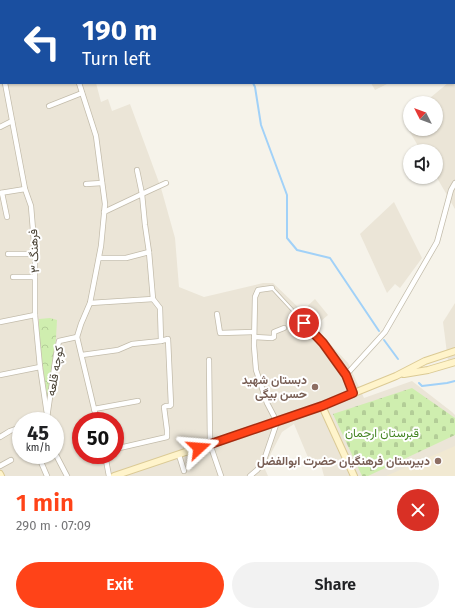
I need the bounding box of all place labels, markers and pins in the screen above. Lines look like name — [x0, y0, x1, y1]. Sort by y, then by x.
pin — [287, 306, 321, 340]
place label: دبستان شهید حسن بیگی — [242, 373, 307, 401]
marker: دبستان شهید حسن بیگی — [310, 382, 320, 392]
place label: دبیرستان فرهنگیان حضرت ابوالفضل — [257, 454, 430, 469]
marker: دبیرستان فرهنگیان حضرت ابوالفضل — [433, 456, 443, 466]

